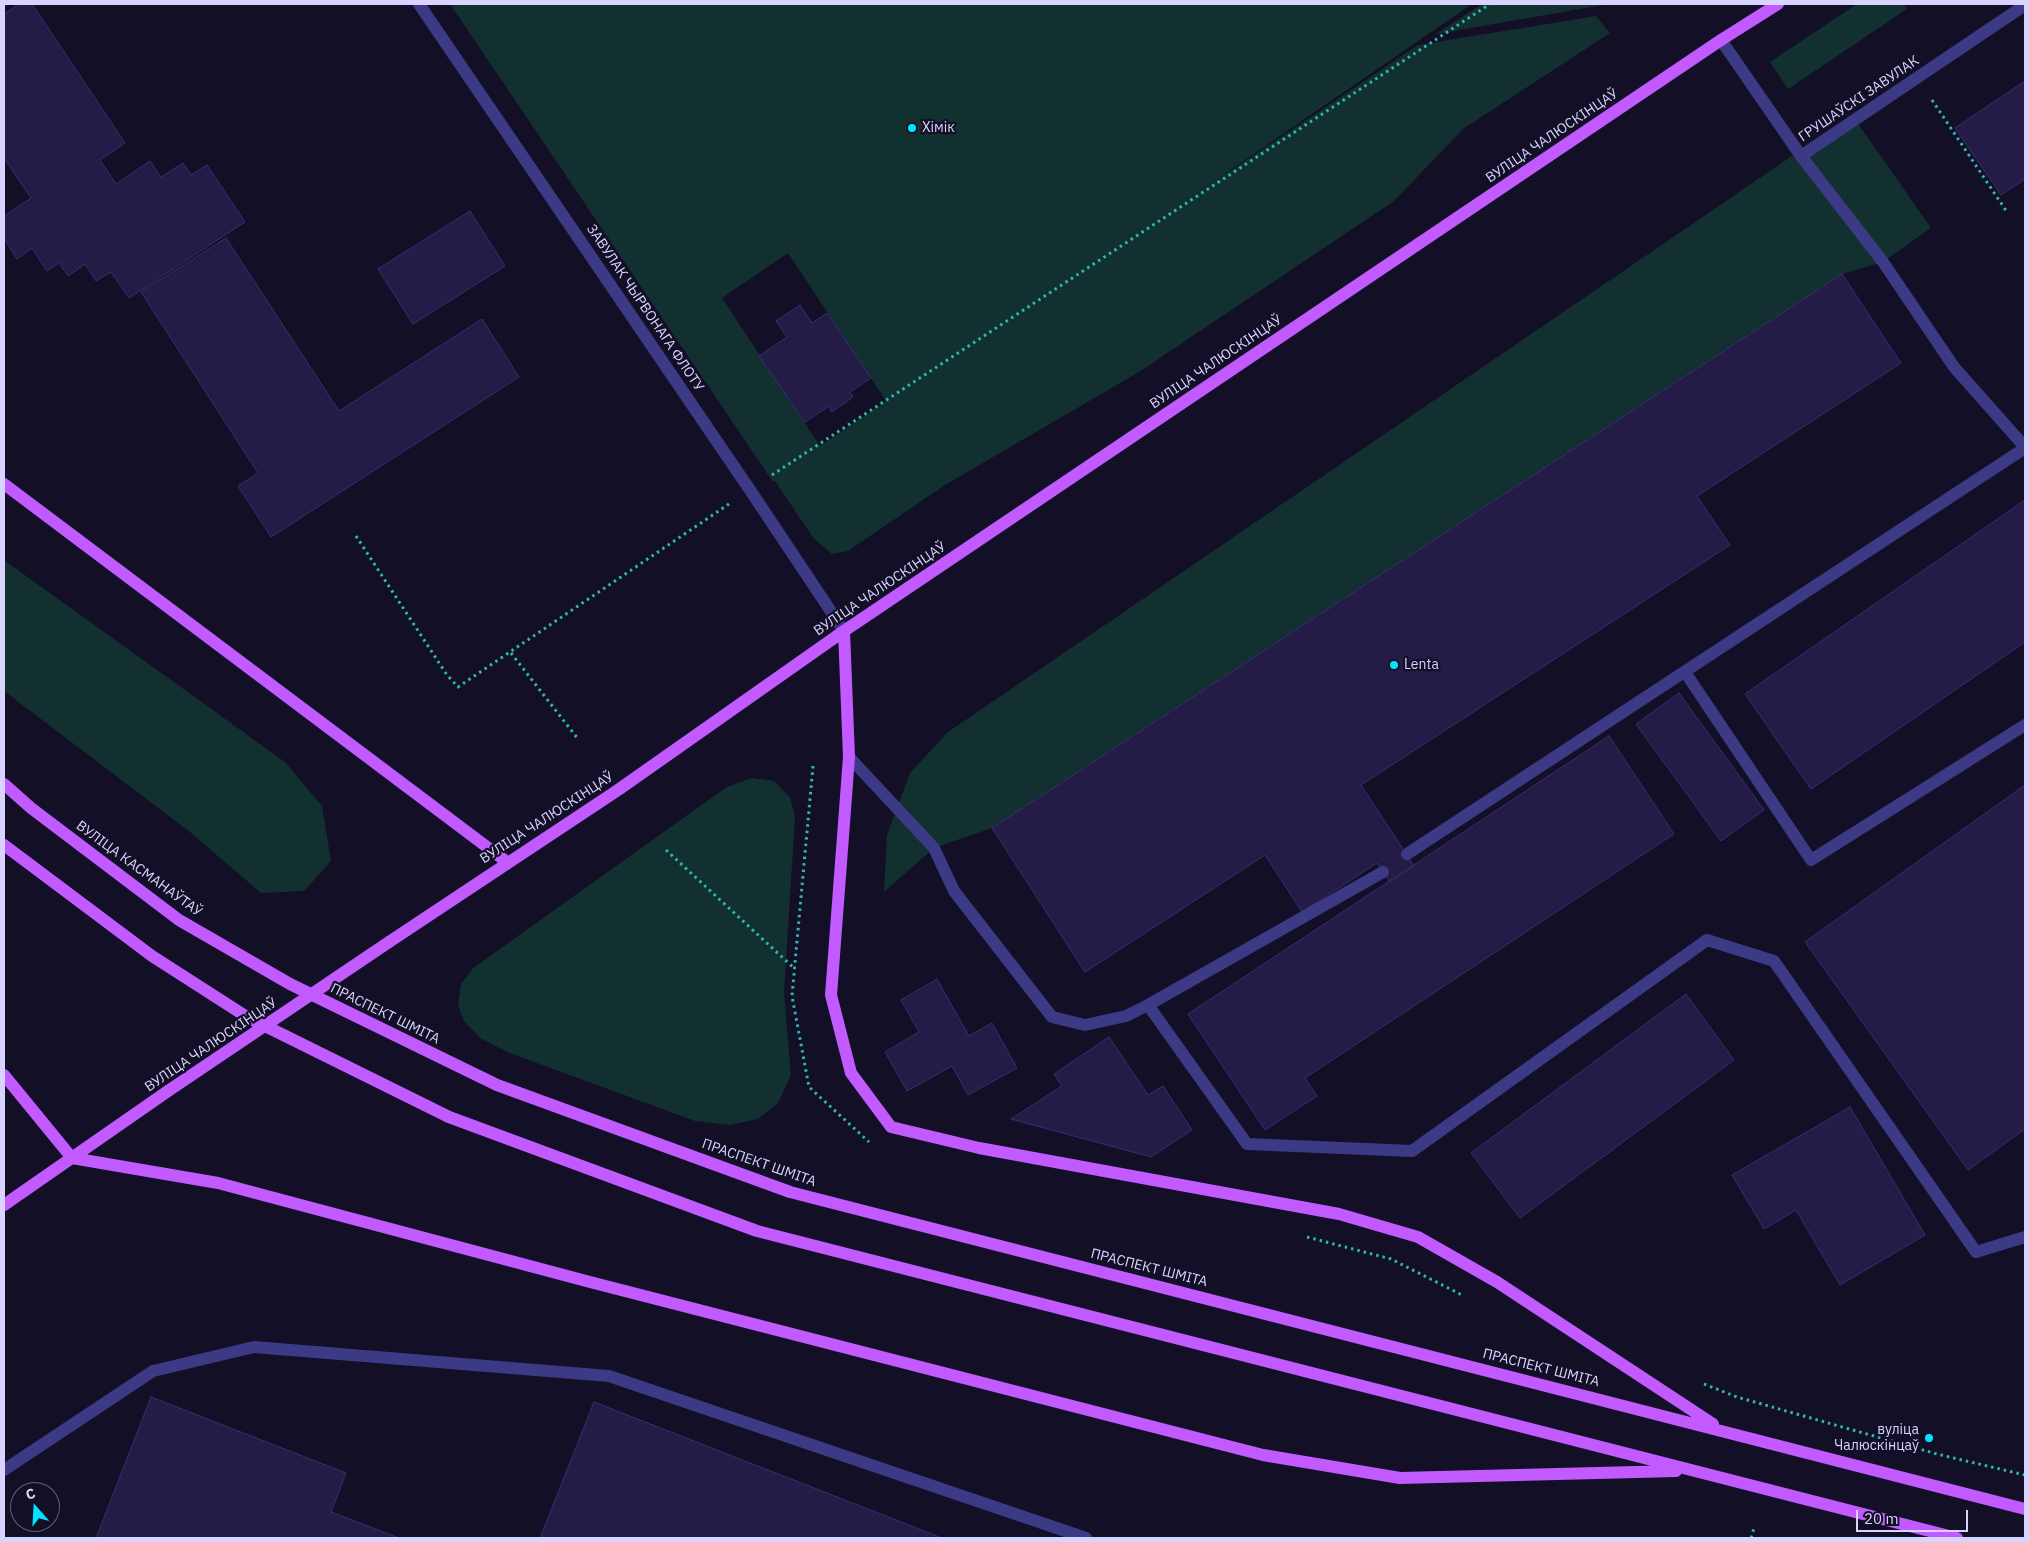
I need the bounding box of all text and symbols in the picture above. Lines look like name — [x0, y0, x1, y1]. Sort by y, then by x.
street label: ГРУШАЎСКІ ЗАВУЛАК — [1796, 52, 1922, 146]
street label: ВУЛІЦА ЧАЛЮСКІНЦАЎ — [1483, 85, 1621, 187]
place label: Хімік — [922, 120, 955, 136]
marker: Хімік — [906, 122, 918, 134]
street label: ЗАВУЛАК ЧЫРВОНАГА ФЛОТУ — [583, 221, 707, 395]
street label: ВУЛІЦА ЧАЛЮСКІНЦАЎ — [1147, 311, 1285, 413]
street label: ВУЛІЦА ЧАЛЮСКІНЦАЎ — [811, 538, 949, 640]
place label: Lenta — [1404, 657, 1439, 673]
marker: Lenta — [1388, 659, 1400, 671]
street label: ВУЛІЦА ЧАЛЮСКІНЦАЎ — [477, 769, 617, 867]
street label: ВУЛІЦА КАСМАНАЎТАЎ — [73, 818, 205, 920]
street label: ПРАСПЕКТ ШМІТА — [327, 980, 443, 1048]
street label: ВУЛІЦА ЧАЛЮСКІНЦАЎ — [142, 994, 280, 1096]
street label: ПРАСПЕКТ ШМІТА — [700, 1136, 818, 1190]
street label: ПРАСПЕКТ ШМІТА — [1089, 1245, 1209, 1291]
street label: ПРАСПЕКТ ШМІТА — [1481, 1345, 1601, 1391]
place label: вуліца Чалюскінцаў — [1834, 1422, 1919, 1454]
marker: вуліца Чалюскінцаў — [1923, 1432, 1935, 1444]
north arrow — [10, 1482, 60, 1532]
text: С — [23, 1484, 38, 1504]
scale bar — [1859, 1500, 1972, 1532]
text: 20 m — [1864, 1509, 1899, 1528]

